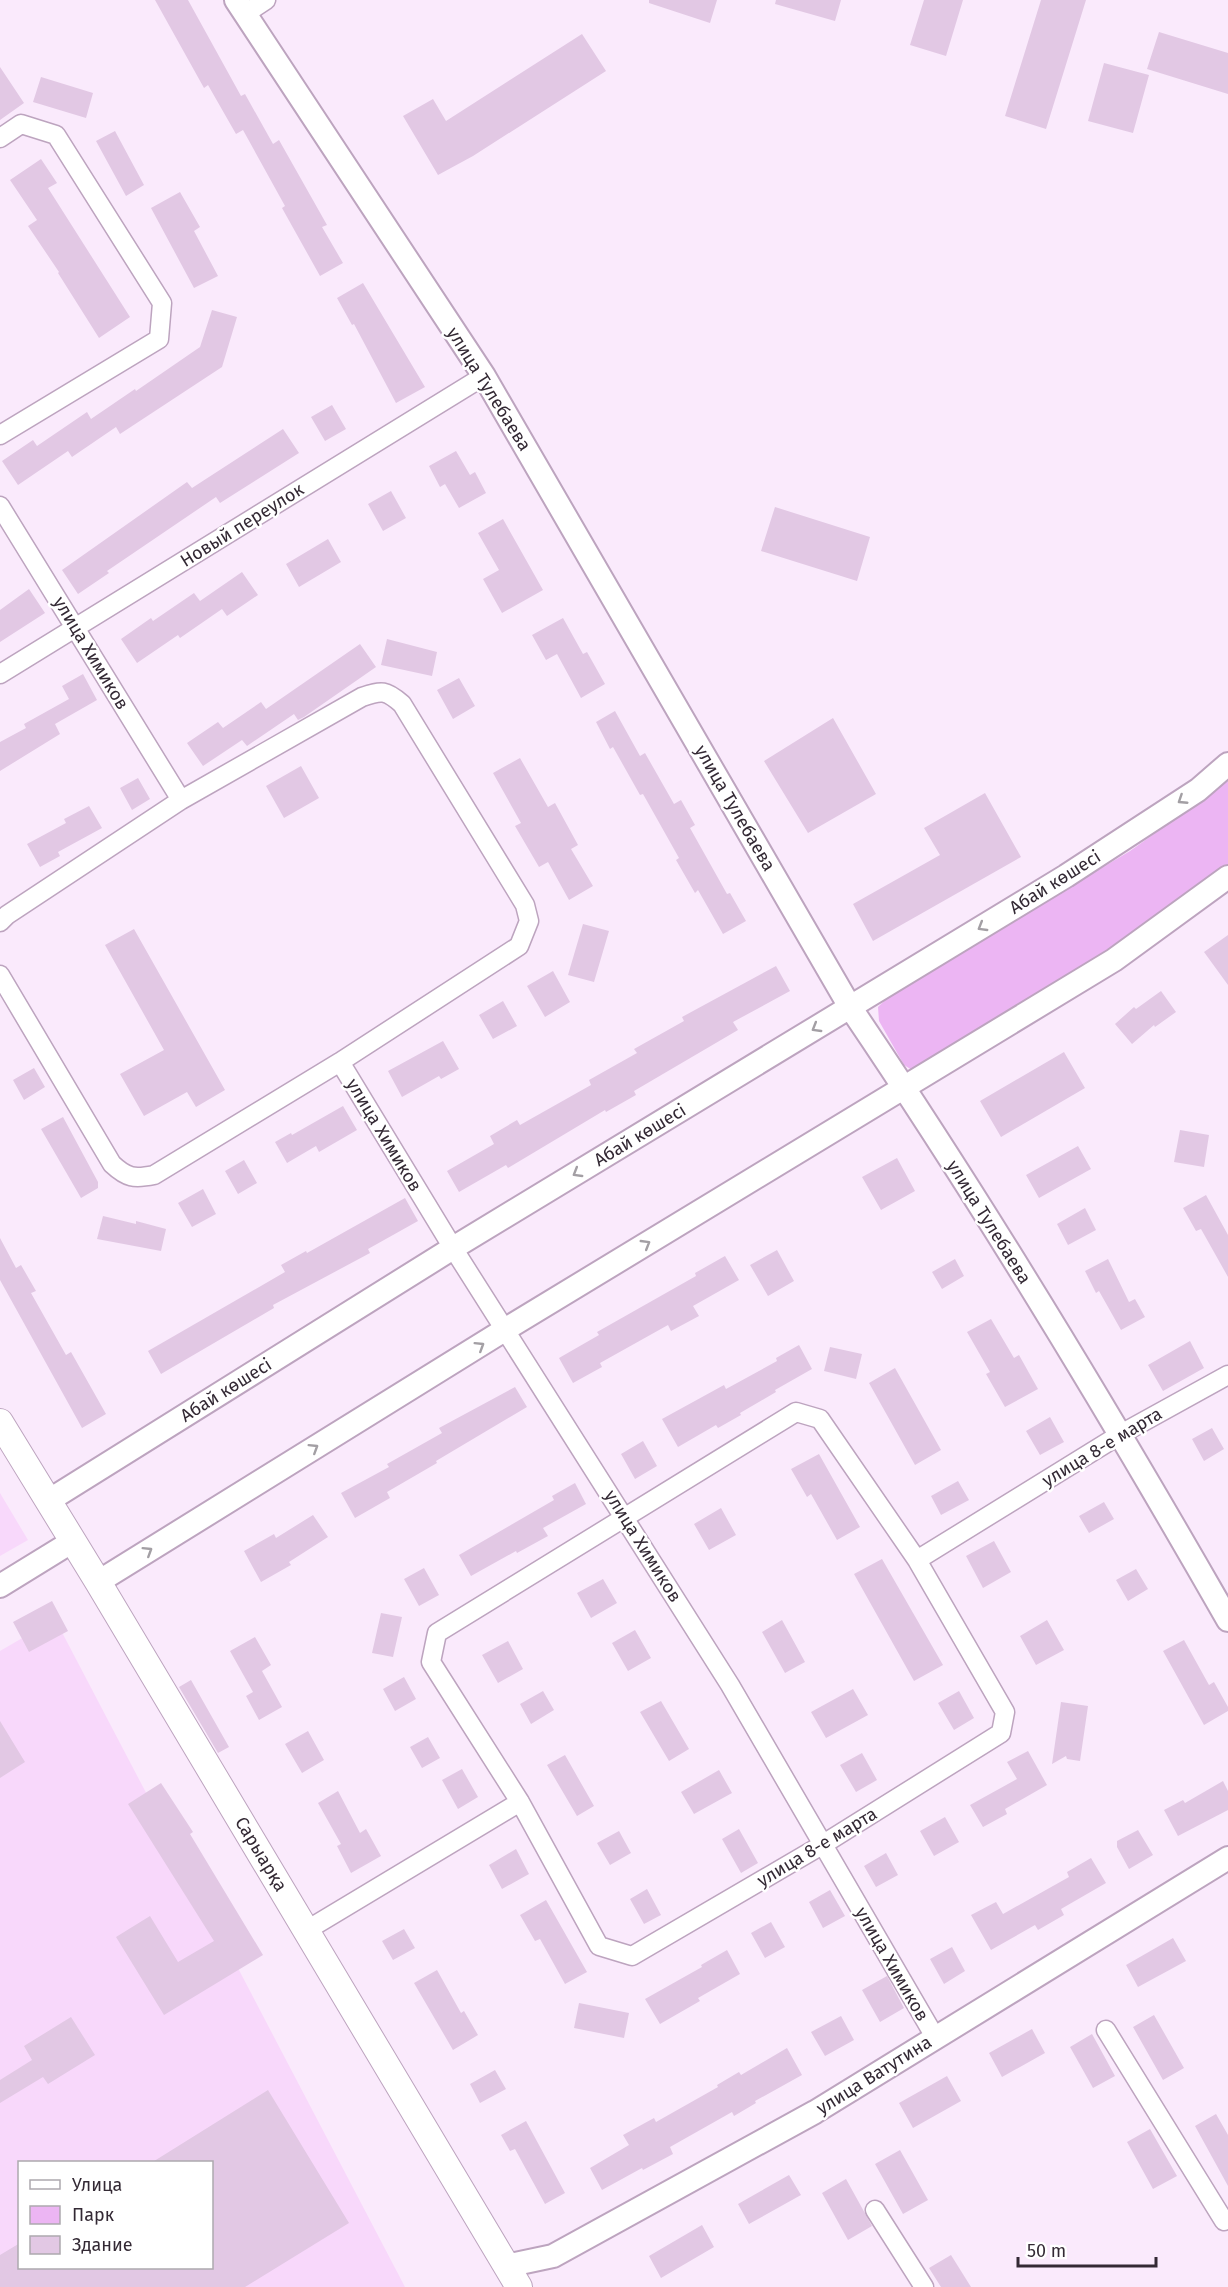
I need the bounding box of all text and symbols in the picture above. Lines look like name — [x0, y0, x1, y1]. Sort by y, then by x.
street label: улица Тулебаева — [442, 323, 536, 455]
street label: Новый переулок — [176, 478, 308, 572]
street label: улица Химиков — [49, 592, 133, 714]
street label: улица Тулебаева — [690, 741, 780, 875]
one-way arrow — [1178, 793, 1189, 804]
street label: Абай көшесі — [1005, 845, 1105, 919]
one-way arrow — [978, 920, 988, 932]
one-way arrow — [812, 1021, 822, 1033]
street label: улица Химиков — [342, 1074, 426, 1196]
street label: Абай көшесі — [590, 1099, 690, 1171]
street label: улица Тулебаева — [942, 1156, 1036, 1288]
one-way arrow — [573, 1165, 583, 1177]
one-way arrow — [640, 1240, 650, 1252]
one-way arrow — [474, 1341, 484, 1353]
street label: Абай көшесі — [176, 1353, 276, 1427]
street label: улица 8-е марта — [1038, 1403, 1166, 1491]
one-way arrow — [308, 1444, 318, 1456]
street label: улица Химиков — [600, 1486, 686, 1606]
one-way arrow — [142, 1547, 152, 1559]
street label: улица 8-е марта — [753, 1803, 881, 1891]
street label: Сарыарқа — [230, 1813, 292, 1895]
street label: улица Химиков — [850, 1903, 934, 2025]
street label: улица Ватутина — [812, 2031, 936, 2119]
legend — [18, 2161, 213, 2269]
text: Улица — [72, 2174, 122, 2196]
text: Парк — [72, 2204, 115, 2226]
scale bar — [1018, 2230, 1156, 2268]
text: Здание — [72, 2234, 133, 2256]
text: 50 m — [1027, 2240, 1066, 2262]

